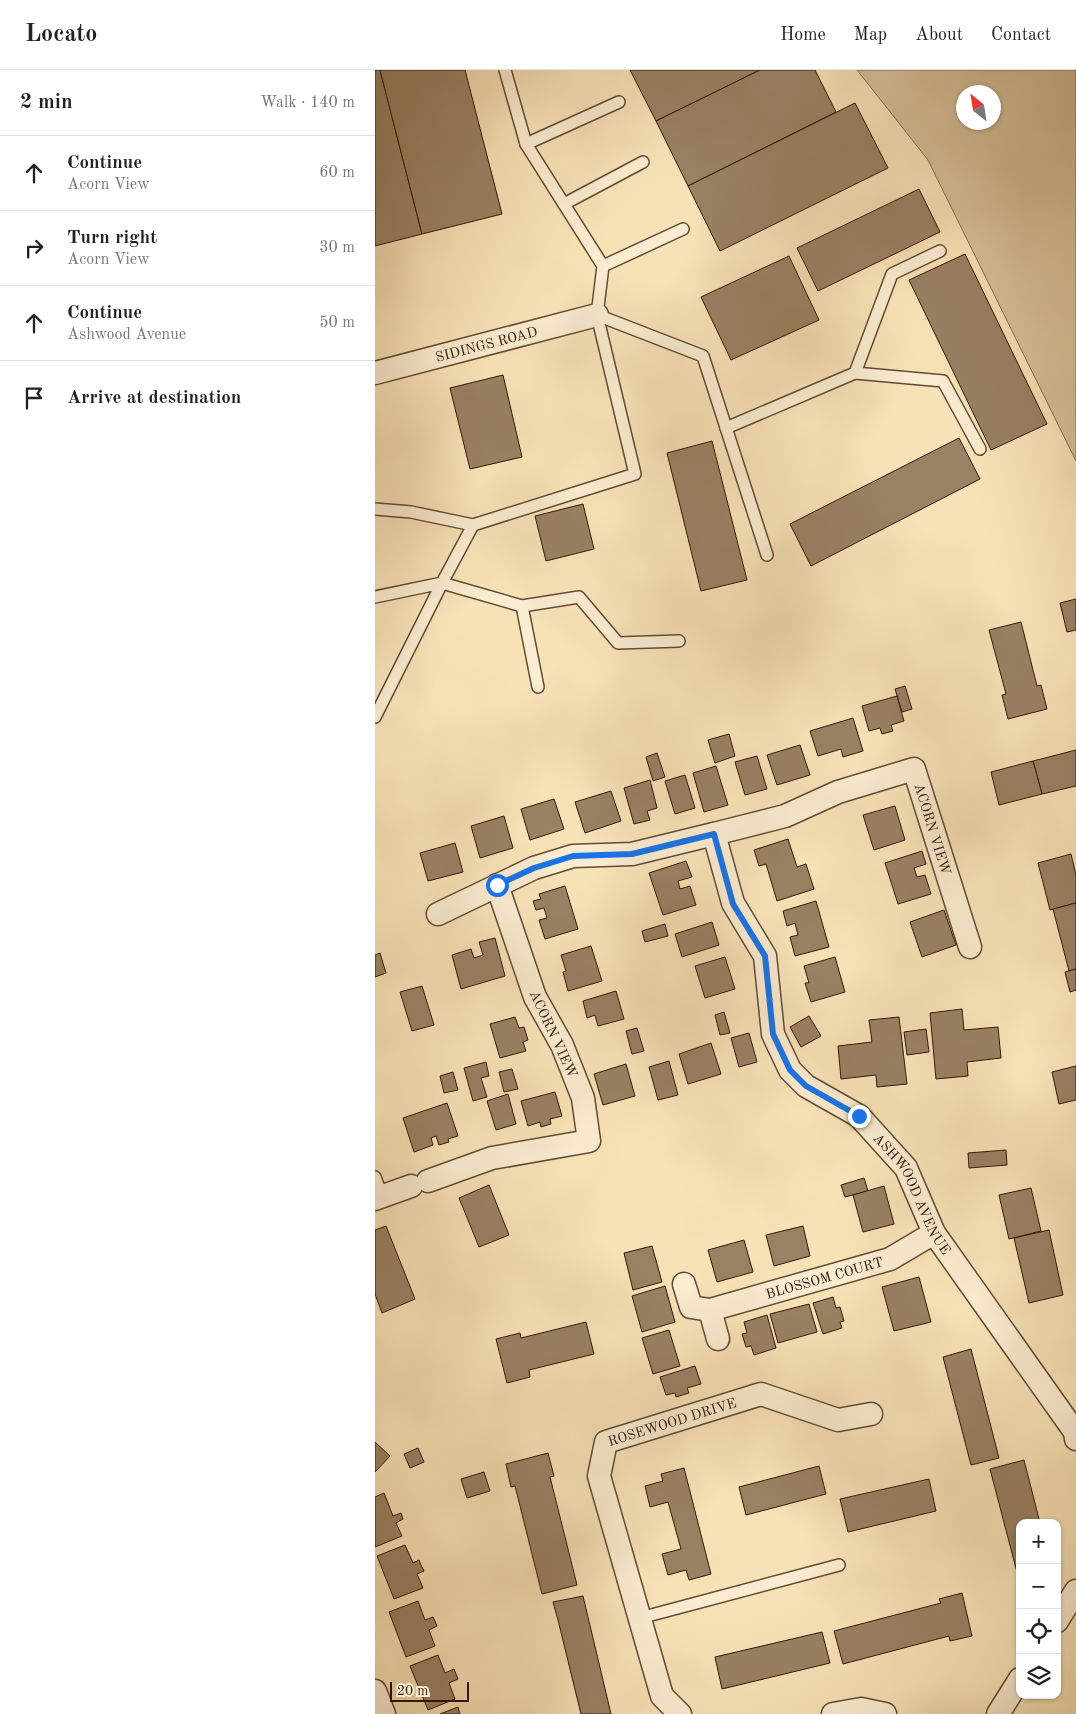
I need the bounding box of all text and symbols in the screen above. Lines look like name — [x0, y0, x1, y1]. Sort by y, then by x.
text: Locato — [25, 23, 97, 47]
text: Home — [780, 26, 826, 44]
text: Map — [854, 26, 887, 44]
text: About — [915, 26, 963, 44]
text: Contact — [991, 26, 1051, 44]
north arrow — [956, 85, 1001, 130]
text: 2 min — [20, 92, 73, 113]
text: Walk · 140 m — [260, 95, 355, 111]
text: Continue — [67, 154, 142, 173]
icon: ahead — [20, 159, 48, 187]
text: 60 m — [319, 165, 355, 181]
text: Acorn View — [67, 177, 150, 193]
text: Turn right — [67, 229, 157, 248]
icon: right — [20, 234, 48, 262]
text: 30 m — [319, 240, 355, 256]
text: Acorn View — [67, 252, 150, 268]
text: Continue — [67, 304, 142, 323]
icon: ahead — [20, 309, 48, 337]
text: 50 m — [319, 315, 355, 331]
street label: SIDINGS ROAD — [434, 325, 539, 365]
text: Ashwood Avenue — [67, 327, 186, 343]
icon: arrive — [20, 384, 48, 412]
text: Arrive at destination — [67, 389, 241, 408]
street label: ACORN VIEW — [911, 782, 953, 877]
route start — [486, 874, 509, 897]
street label: ACORN VIEW — [527, 988, 580, 1080]
route end — [848, 1105, 871, 1128]
street label: ASHWOOD AVENUE — [870, 1131, 953, 1257]
street label: BLOSSOM COURT — [764, 1255, 885, 1302]
street label: ROSEWOOD DRIVE — [606, 1396, 738, 1449]
map controls — [1016, 1519, 1061, 1699]
button: + — [1016, 1519, 1061, 1564]
button: − — [1016, 1564, 1061, 1609]
button: locate — [1016, 1609, 1061, 1654]
button: layers — [1016, 1654, 1061, 1699]
scale bar — [390, 1679, 469, 1702]
text: 20 m — [397, 1684, 428, 1698]

